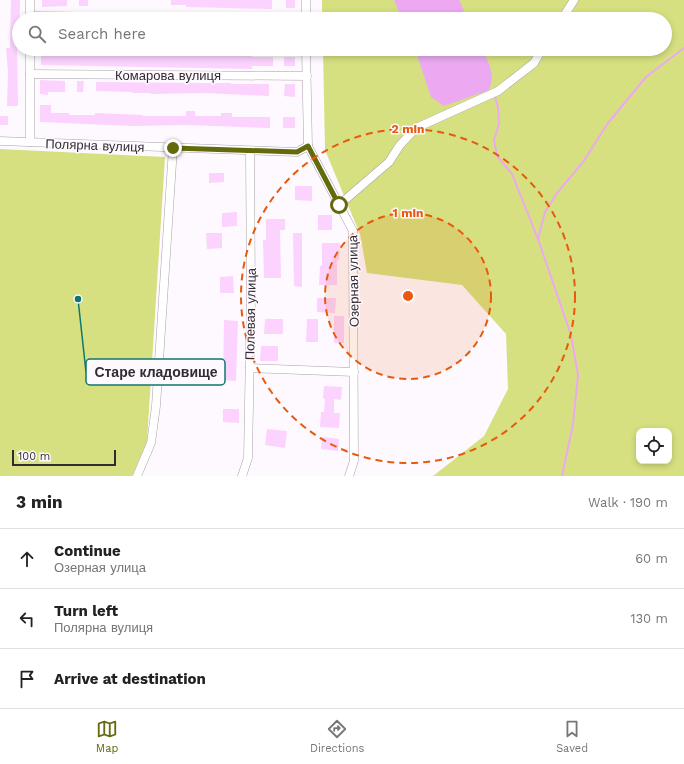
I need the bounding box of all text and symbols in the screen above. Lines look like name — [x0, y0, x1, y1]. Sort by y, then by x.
search box — [12, 12, 672, 56]
icon: search — [26, 23, 48, 45]
text: Search here — [58, 25, 146, 43]
street label: Комарова вулиця — [115, 68, 221, 83]
text: 2 min — [392, 122, 424, 136]
street label: Полярна вулиця — [45, 136, 145, 155]
route end — [164, 139, 182, 157]
route start — [330, 196, 348, 214]
text: 1 min — [393, 206, 423, 220]
street label: Озерная улица — [345, 234, 362, 327]
street label: Полевая улица — [242, 267, 259, 360]
centre of rings — [401, 289, 415, 303]
callout: Старе кладовище — [86, 359, 225, 385]
text: Старе кладовище — [94, 364, 218, 380]
map controls — [636, 428, 672, 464]
button: locate — [636, 428, 672, 464]
scale bar — [12, 448, 116, 467]
text: 100 m — [18, 450, 50, 463]
text: 3 min — [16, 492, 62, 512]
text: Walk · 190 m — [588, 495, 668, 510]
text: Continue — [54, 542, 121, 560]
icon: ahead — [16, 548, 38, 570]
text: 60 m — [635, 551, 668, 566]
text: Озерная улица — [54, 560, 146, 575]
text: Turn left — [54, 602, 118, 620]
icon: left — [16, 608, 38, 630]
text: 130 m — [630, 611, 668, 626]
text: Полярна вулиця — [54, 620, 153, 635]
icon: arrive — [16, 668, 38, 690]
text: Arrive at destination — [54, 670, 206, 688]
tab: Map — [96, 718, 118, 755]
tab: Directions — [310, 718, 364, 755]
tab: Saved — [556, 718, 588, 755]

